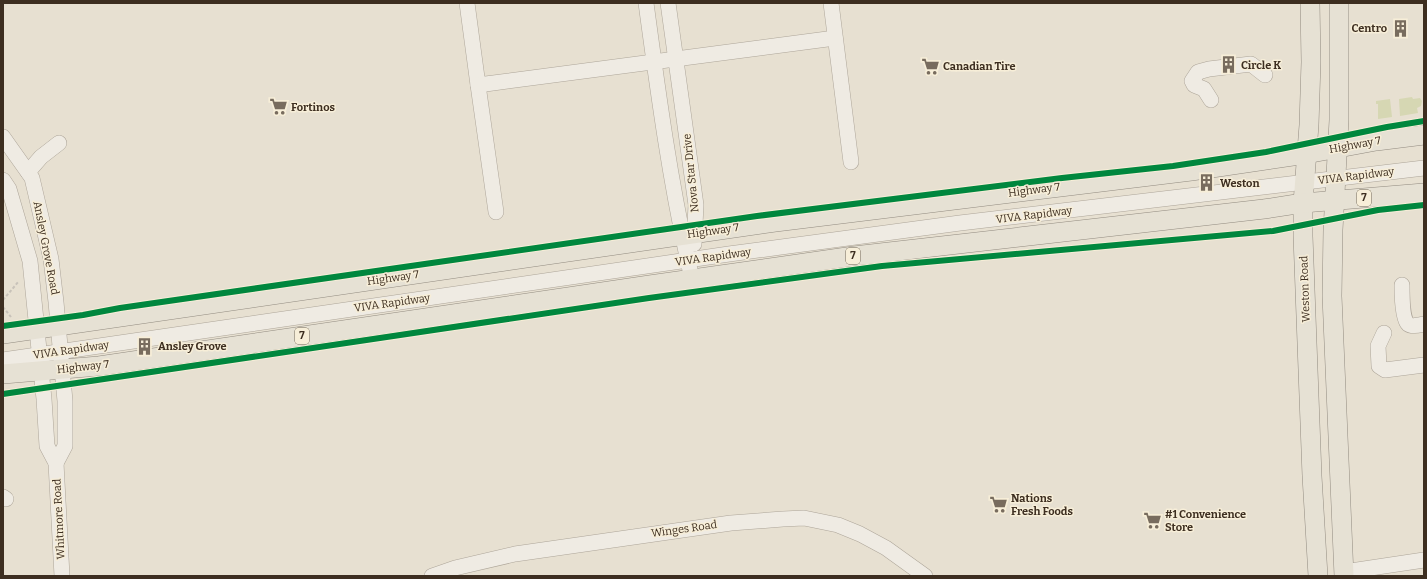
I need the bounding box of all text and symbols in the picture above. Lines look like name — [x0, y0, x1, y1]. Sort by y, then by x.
building icon: Centro — [1390, 18, 1410, 38]
place label: Centro — [1351, 22, 1387, 35]
building icon: Circle K — [1218, 55, 1238, 75]
supermarket icon: Canadian Tire — [920, 56, 940, 76]
place label: Circle K — [1241, 59, 1281, 72]
place label: Canadian Tire — [943, 60, 1016, 73]
supermarket icon: Fortinos — [268, 97, 288, 117]
place label: Fortinos — [291, 101, 336, 114]
street label: Nova Star Drive — [680, 133, 702, 213]
street label: Highway 7 — [1328, 134, 1382, 156]
street label: VIVA Rapidway — [1317, 165, 1395, 187]
building icon: Weston — [1197, 173, 1217, 193]
place label: Weston — [1220, 177, 1260, 190]
street label: Highway 7 — [1007, 180, 1061, 200]
road number: 7 — [1357, 190, 1371, 206]
street label: Ansley Grove Road — [31, 200, 62, 296]
street label: VIVA Rapidway — [995, 204, 1073, 226]
street label: Highway 7 — [686, 221, 740, 241]
street label: VIVA Rapidway — [674, 245, 752, 269]
road number: 7 — [846, 248, 860, 264]
street label: Weston Road — [1297, 255, 1313, 323]
street label: Highway 7 — [366, 268, 420, 288]
street label: VIVA Rapidway — [353, 291, 431, 315]
road number: 7 — [295, 328, 309, 344]
building icon: Ansley Grove — [135, 336, 155, 356]
street label: VIVA Rapidway — [32, 338, 110, 362]
place label: Ansley Grove — [158, 340, 227, 353]
street label: Highway 7 — [56, 358, 110, 376]
street label: Whitmore Road — [50, 478, 68, 560]
place label: Nations Fresh Foods — [1011, 492, 1074, 518]
supermarket icon: Nations Fresh Foods — [988, 494, 1008, 514]
place label: #1 Convenience Store — [1165, 508, 1246, 534]
supermarket icon: #1 Convenience Store — [1142, 510, 1162, 530]
street label: Winges Road — [650, 518, 718, 540]

